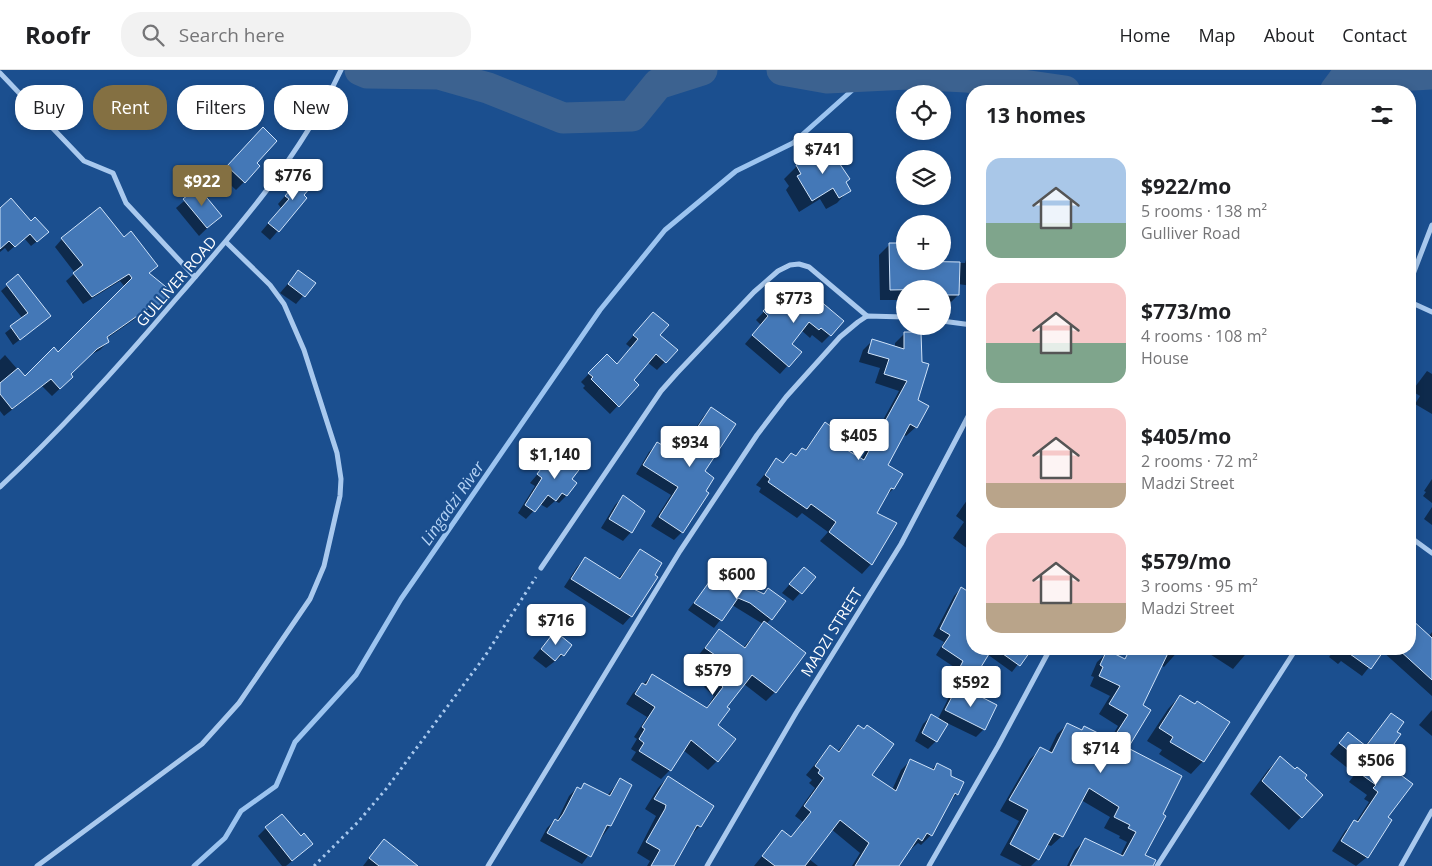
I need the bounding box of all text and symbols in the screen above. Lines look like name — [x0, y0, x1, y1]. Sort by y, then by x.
search box — [121, 12, 471, 57]
text: Roofr — [25, 18, 91, 51]
icon: search — [139, 21, 167, 49]
text: Search here — [179, 22, 285, 48]
text: Home — [1120, 23, 1170, 47]
text: Map — [1198, 23, 1236, 47]
text: About — [1264, 23, 1314, 47]
text: Contact — [1342, 23, 1407, 47]
chip: Buy — [15, 85, 83, 130]
chip: Rent — [93, 85, 167, 130]
chip: Filters — [177, 85, 264, 130]
chip: New — [274, 85, 348, 130]
map controls — [896, 85, 951, 335]
button: locate — [896, 85, 951, 140]
text: 13 homes — [986, 101, 1086, 129]
icon: filters — [1368, 101, 1396, 129]
pin: $741 — [793, 132, 853, 175]
text: $741 — [805, 138, 841, 160]
button: layers — [896, 150, 951, 205]
pin: $776 — [263, 158, 323, 201]
pin: $922 — [172, 164, 232, 207]
text: $776 — [275, 164, 311, 186]
text: $922 — [184, 170, 220, 192]
text: $922/mo — [1141, 172, 1231, 200]
icon: home — [1026, 178, 1086, 238]
text: 5 rooms · 138 m² — [1141, 200, 1267, 222]
button: + — [896, 215, 951, 270]
text: Gulliver Road — [1141, 222, 1240, 244]
street label: GULLIVER ROAD — [131, 232, 221, 330]
button: − — [896, 280, 951, 335]
pin: $773 — [764, 282, 824, 324]
text: $773 — [776, 287, 812, 309]
text: $773/mo — [1141, 297, 1231, 325]
icon: home — [1026, 303, 1086, 363]
text: 4 rooms · 108 m² — [1141, 325, 1267, 347]
text: House — [1141, 347, 1189, 369]
pin: $405 — [829, 418, 889, 461]
text: $405/mo — [1141, 422, 1231, 450]
text: $405 — [841, 424, 877, 446]
pin: $934 — [660, 426, 720, 468]
icon: home — [1026, 428, 1086, 488]
text: $934 — [672, 431, 708, 453]
pin: $1,140 — [514, 438, 596, 480]
text: $1,140 — [530, 443, 580, 465]
text: 2 rooms · 72 m² — [1141, 450, 1258, 472]
water label: Lingadzi River — [415, 456, 489, 549]
text: Madzi Street — [1141, 472, 1234, 494]
text: $579/mo — [1141, 547, 1231, 575]
icon: home — [1026, 553, 1086, 613]
pin: $600 — [707, 558, 767, 600]
text: $600 — [719, 563, 755, 585]
text: 3 rooms · 95 m² — [1141, 575, 1258, 597]
street label: MADZI STREET — [796, 583, 867, 680]
text: Madzi Street — [1141, 597, 1234, 619]
pin: $716 — [526, 604, 586, 646]
text: $716 — [538, 609, 574, 631]
pin: $579 — [683, 654, 743, 696]
text: $579 — [695, 659, 731, 681]
pin: $592 — [941, 666, 1001, 708]
text: $592 — [953, 671, 989, 693]
pin: $714 — [1071, 732, 1131, 774]
text: $714 — [1083, 737, 1119, 759]
pin: $506 — [1346, 744, 1406, 786]
text: $506 — [1358, 749, 1394, 771]

